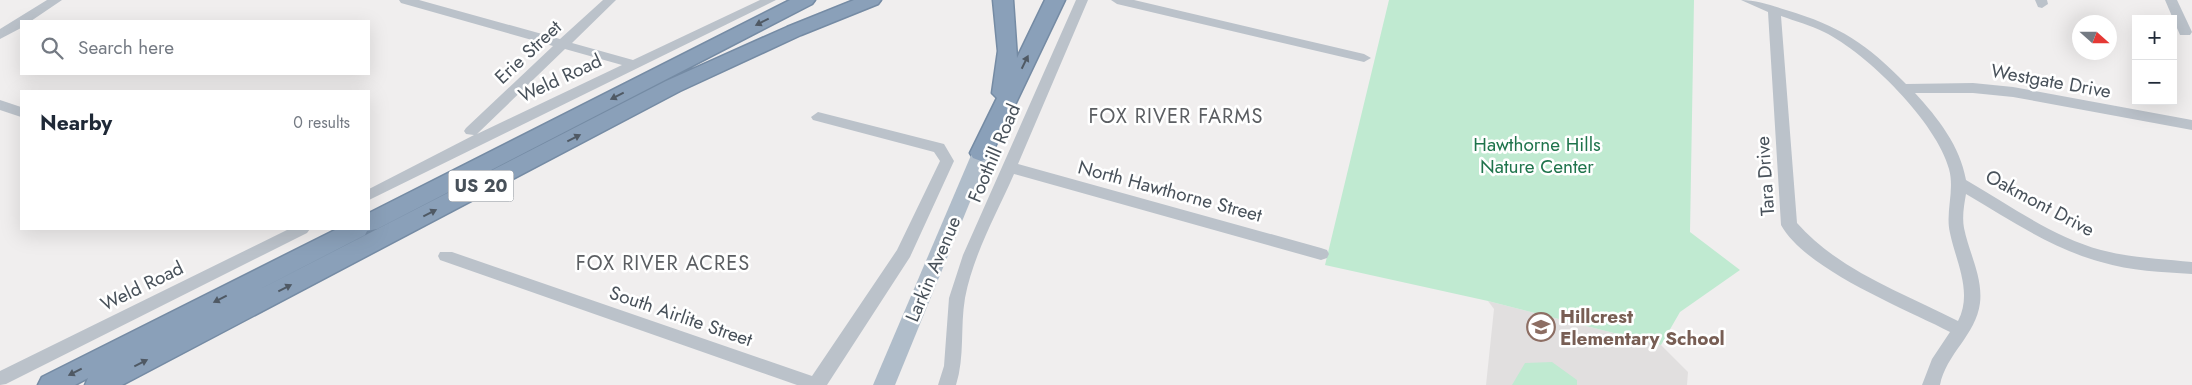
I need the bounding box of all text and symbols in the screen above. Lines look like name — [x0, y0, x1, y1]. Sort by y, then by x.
street label: Erie Street — [489, 14, 568, 90]
north arrow — [2072, 15, 2117, 60]
map controls — [2132, 15, 2177, 105]
button: + — [2132, 15, 2177, 60]
one-way arrow — [754, 18, 769, 26]
search box — [20, 20, 370, 75]
icon: search — [38, 34, 66, 62]
text: Search here — [78, 34, 174, 61]
street label: Weld Road — [514, 47, 606, 109]
one-way arrow — [1021, 55, 1029, 69]
street label: Westgate Drive — [1989, 57, 2113, 105]
button: − — [2132, 60, 2177, 105]
one-way arrow — [610, 92, 624, 100]
street label: Foothill Road — [961, 100, 1027, 206]
district label: FOX RIVER FARMS — [1089, 102, 1263, 131]
text: Nearby — [40, 108, 112, 138]
text: 0 results — [293, 111, 350, 134]
park label: Hawthorne Hills Nature Center — [1473, 131, 1601, 180]
one-way arrow — [566, 134, 581, 142]
street label: Tara Drive — [1749, 135, 1781, 217]
street label: North Hawthorne Street — [1075, 153, 1265, 229]
street label: Oakmont Drive — [1981, 163, 2100, 243]
road number: US 20 — [448, 170, 514, 202]
one-way arrow — [422, 209, 437, 217]
street label: Larkin Avenue — [899, 212, 967, 326]
district label: FOX RIVER ACRES — [576, 249, 750, 278]
street label: Weld Road — [96, 254, 188, 318]
street label: South Airlite Street — [606, 279, 757, 353]
one-way arrow — [278, 284, 293, 292]
one-way arrow — [213, 295, 227, 303]
place label: Hillcrest Elementary School — [1560, 303, 1725, 352]
school or university icon: Hillcrest Elementary School — [1526, 312, 1556, 342]
one-way arrow — [134, 358, 148, 367]
one-way arrow — [68, 368, 82, 376]

